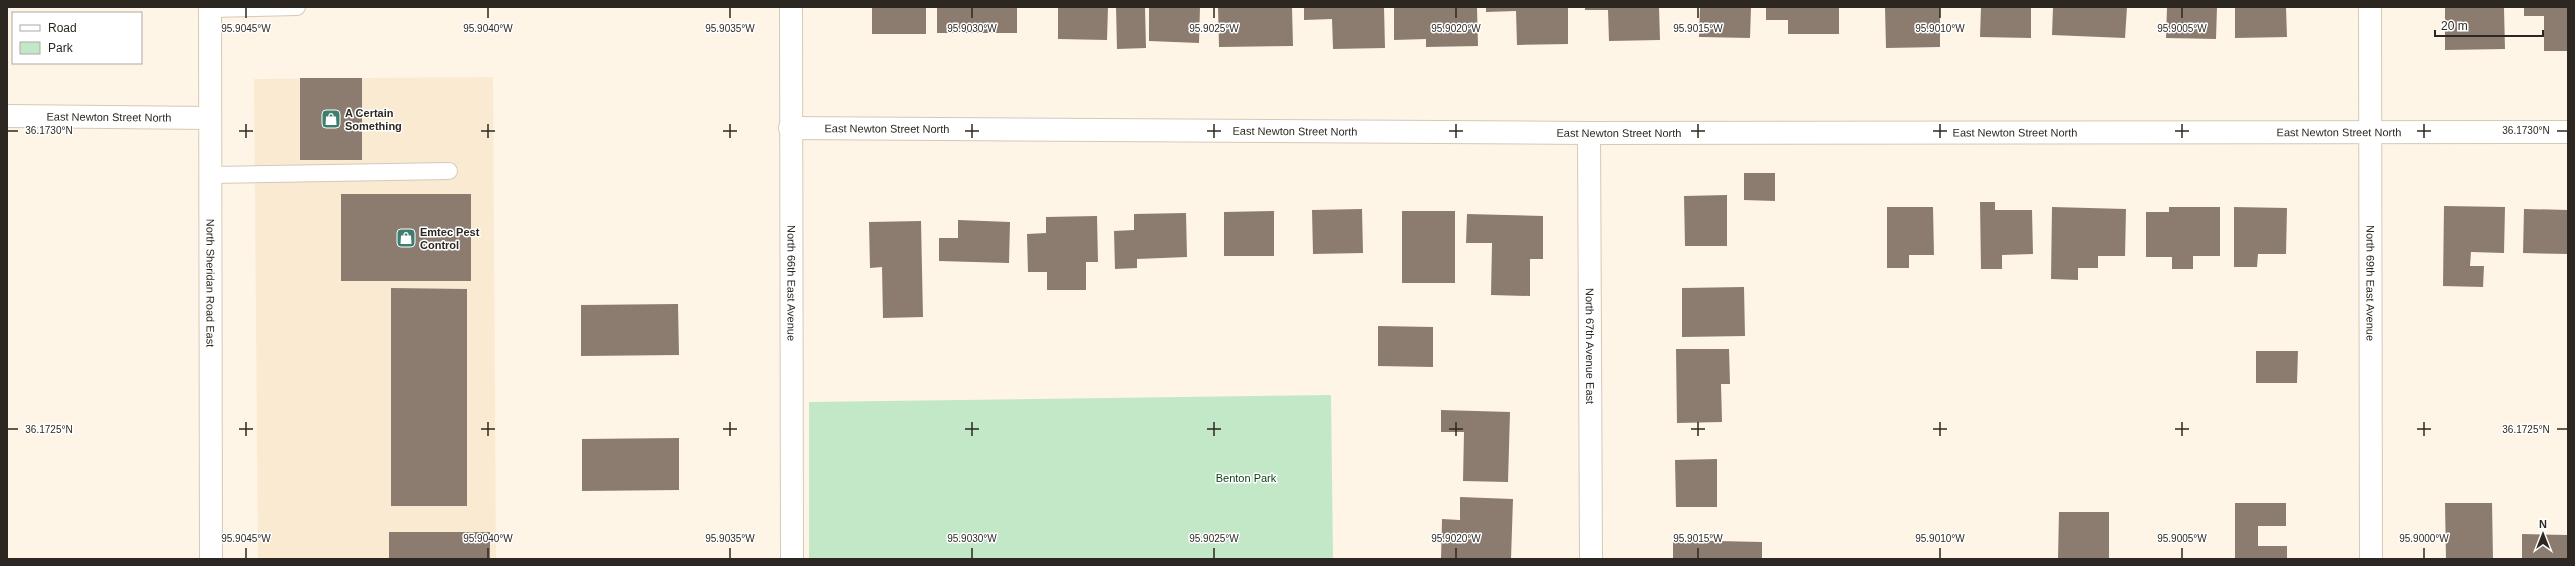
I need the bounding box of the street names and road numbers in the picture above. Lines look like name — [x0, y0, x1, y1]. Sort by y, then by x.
street label: East Newton Street North — [46, 110, 171, 124]
street label: East Newton Street North — [825, 122, 949, 135]
street label: East Newton Street North — [1233, 125, 1357, 138]
street label: East Newton Street North — [2277, 126, 2401, 138]
street label: East Newton Street North — [1557, 127, 1681, 139]
street label: East Newton Street North — [1953, 127, 2077, 139]
street label: North Sheridan Road East — [204, 219, 217, 347]
street label: North 66th East Avenue — [785, 225, 798, 341]
street label: North 69th East Avenue — [2364, 225, 2377, 341]
street label: North 67th Avenue East — [1584, 288, 1596, 404]

